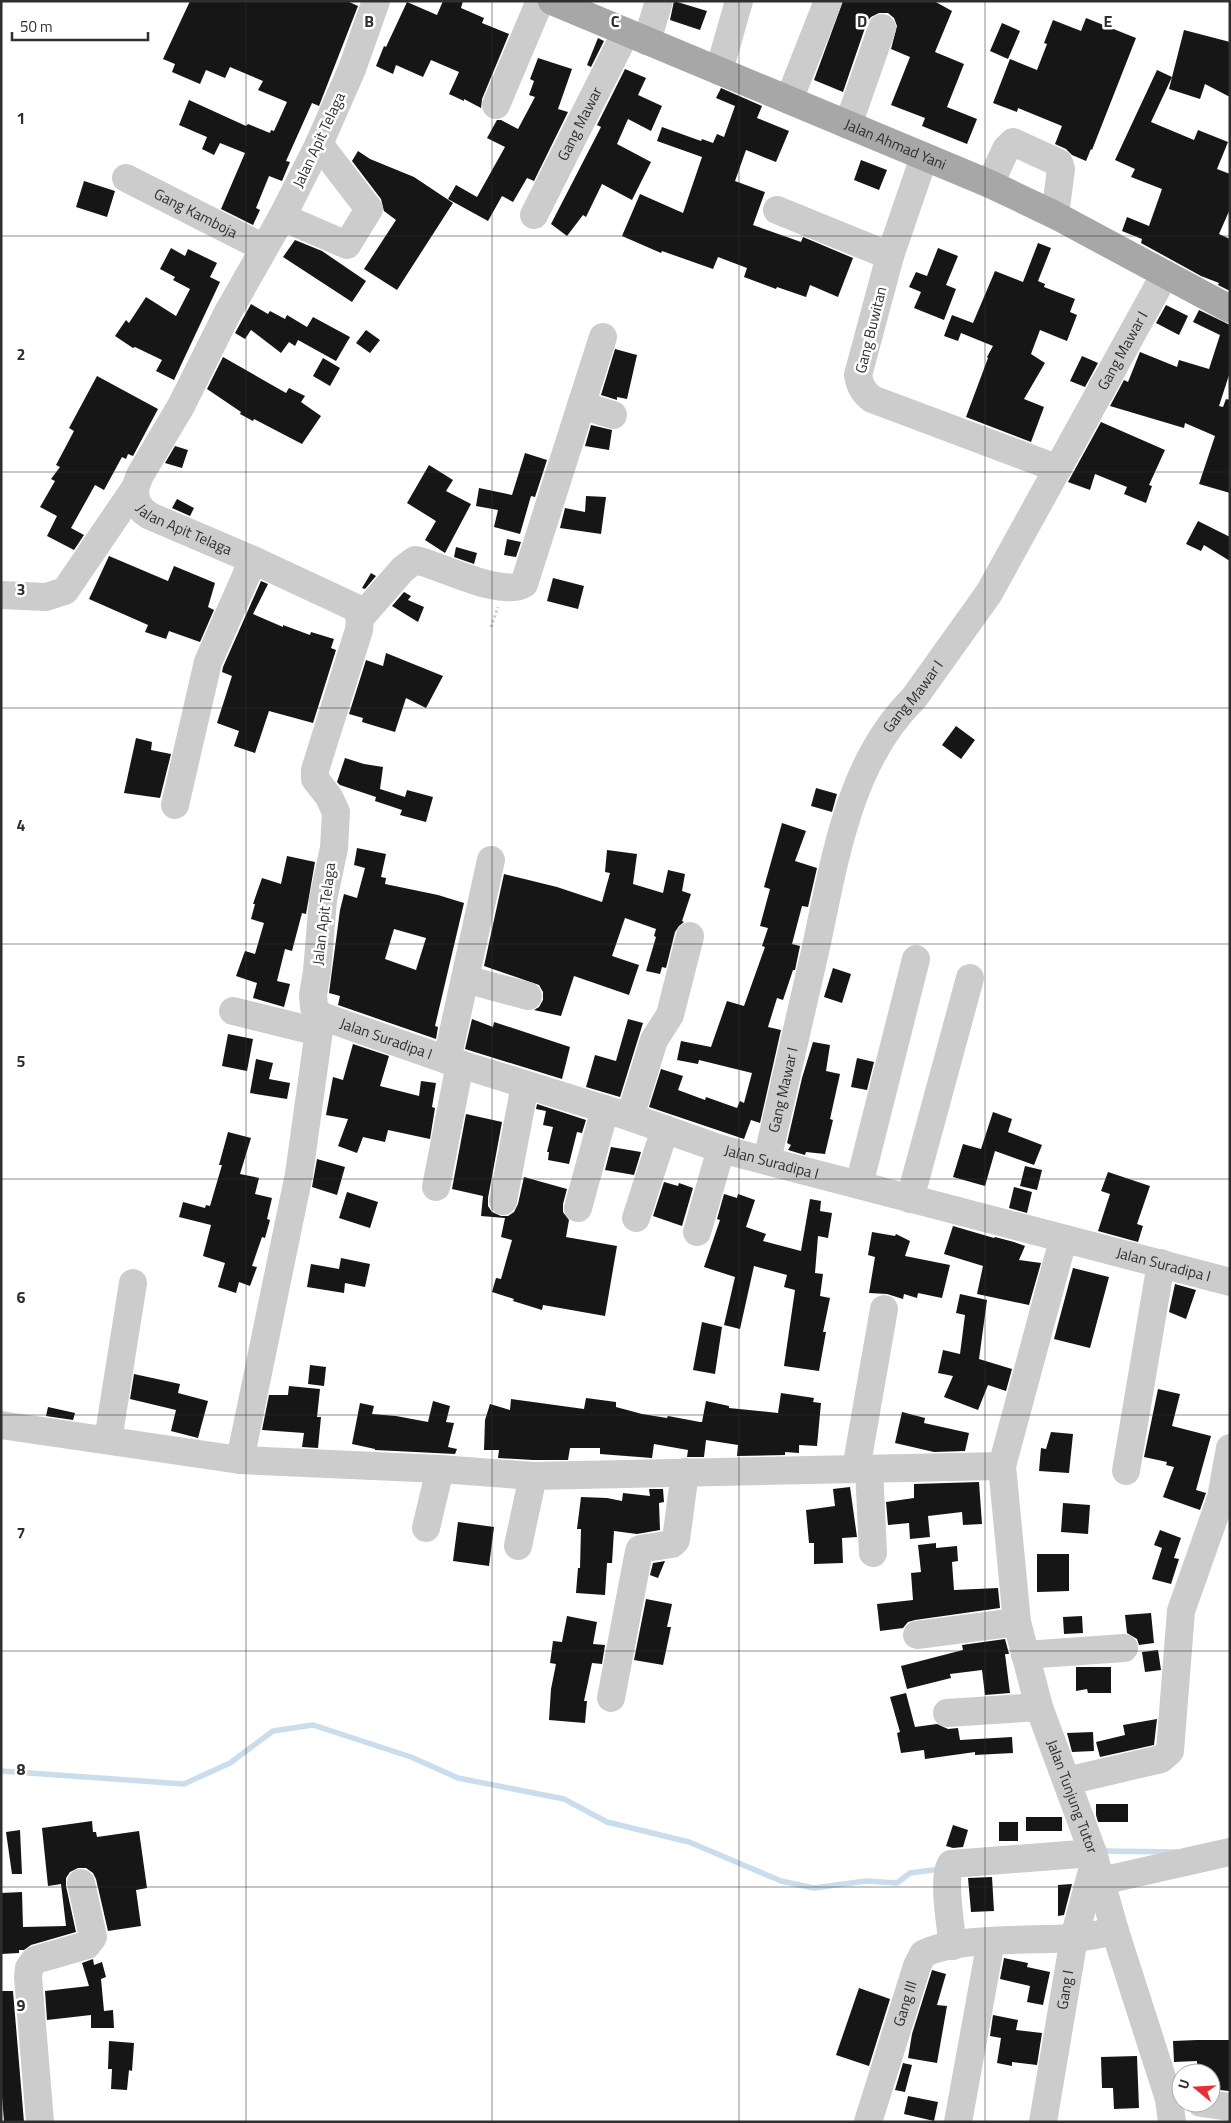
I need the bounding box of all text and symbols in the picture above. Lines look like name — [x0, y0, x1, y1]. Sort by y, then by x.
text: B — [364, 9, 374, 33]
text: C — [611, 9, 620, 33]
text: D — [857, 9, 867, 33]
text: E — [1104, 9, 1113, 33]
scale bar — [12, 10, 149, 42]
text: 50 m — [20, 15, 53, 38]
street label: Gang Mawar — [551, 83, 608, 165]
street label: Jalan Apit Telaga — [286, 88, 351, 191]
text: 1 — [17, 106, 25, 130]
street label: Jalan Ahmad Yani — [841, 112, 950, 175]
street label: Gang Kamboja — [150, 182, 242, 244]
street label: Gang Buwitan — [849, 284, 892, 376]
street label: Gang Mawar I — [1091, 307, 1153, 394]
text: 2 — [17, 342, 25, 366]
street label: Jalan Apit Telaga — [130, 499, 236, 561]
text: 3 — [17, 577, 25, 601]
street label: Gang Mawar I — [877, 655, 949, 737]
text: 4 — [17, 813, 26, 837]
street label: Jalan Apit Telaga — [306, 861, 341, 967]
street label: Jalan Suradipa I — [337, 1011, 436, 1065]
street label: Gang Mawar I — [762, 1045, 804, 1135]
text: 5 — [17, 1049, 26, 1073]
street label: Jalan Suradipa I — [722, 1138, 821, 1185]
street label: Jalan Suradipa I — [1114, 1241, 1213, 1287]
text: 6 — [17, 1285, 26, 1309]
text: 7 — [17, 1521, 25, 1545]
street label: Jalan Tunjung Tutor — [1041, 1736, 1104, 1857]
text: 8 — [17, 1757, 26, 1781]
street label: Gang I — [1050, 1968, 1079, 2011]
street label: Gang III — [887, 1978, 923, 2029]
text: 9 — [17, 1993, 26, 2017]
north arrow — [1171, 2063, 1221, 2113]
text: U — [1172, 2076, 1195, 2091]

